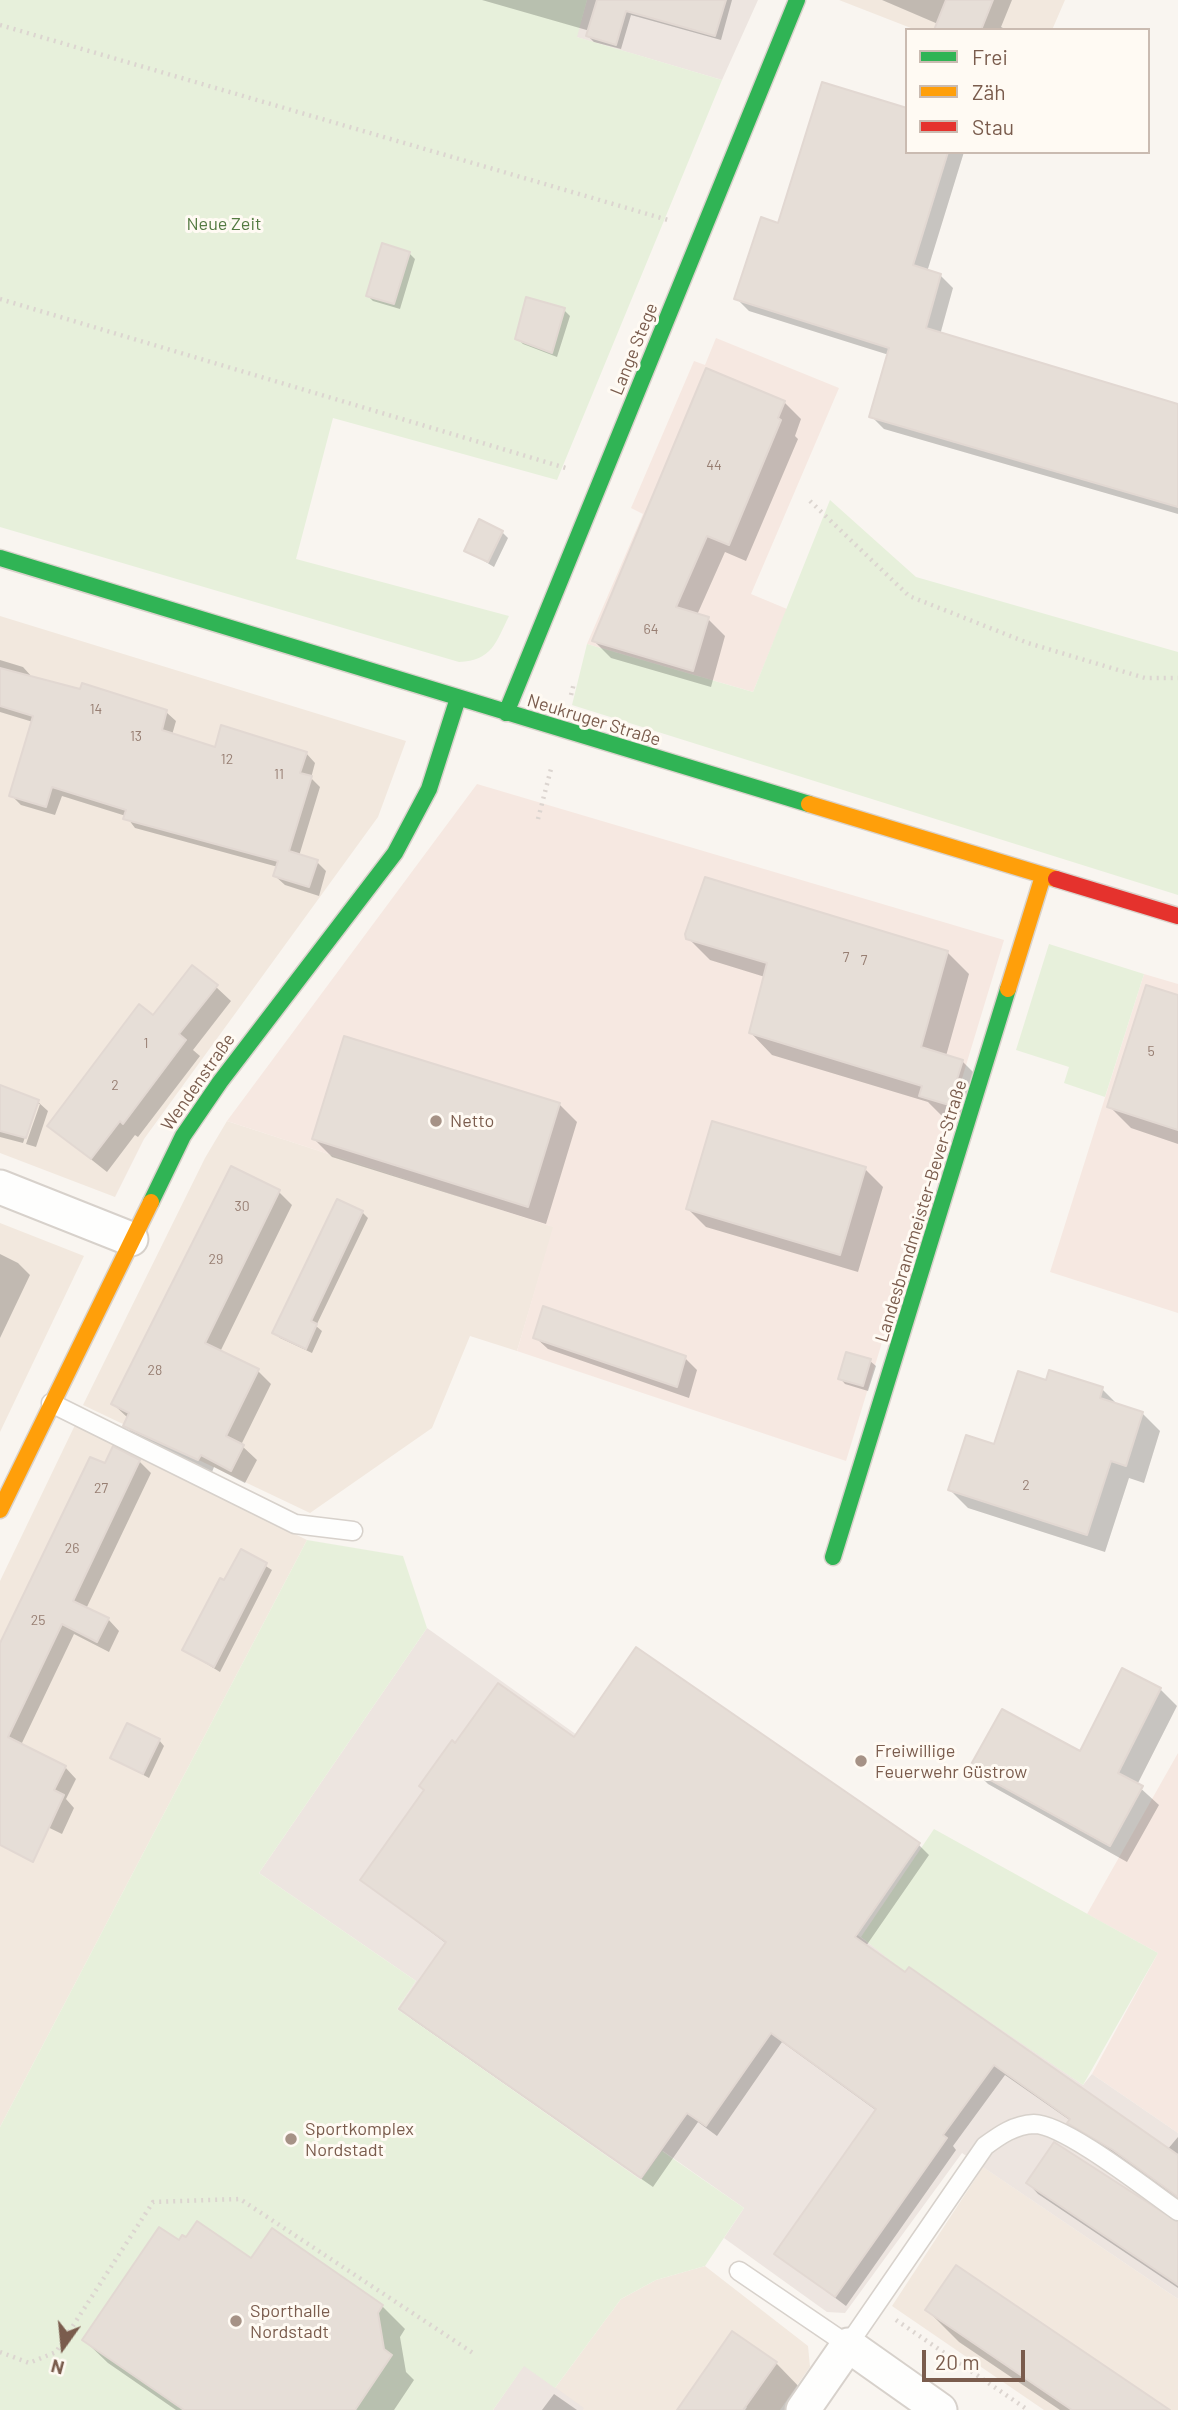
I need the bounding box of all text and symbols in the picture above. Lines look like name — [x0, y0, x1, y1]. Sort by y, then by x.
legend — [905, 28, 1150, 154]
text: Frei — [972, 44, 1008, 69]
text: Zäh — [972, 79, 1006, 104]
text: Stau — [972, 114, 1014, 139]
park label: Neue Zeit — [186, 213, 262, 235]
street label: Lange Stege — [606, 300, 662, 398]
house number: 44 — [706, 457, 722, 473]
house number: 64 — [644, 621, 658, 637]
street label: Neukruger Straße — [525, 689, 663, 751]
house number: 14 — [90, 701, 102, 717]
house number: 13 — [130, 728, 142, 744]
house number: 12 — [221, 751, 233, 767]
house number: 11 — [274, 766, 284, 782]
house number: 7 — [843, 949, 849, 965]
house number: 7 — [861, 952, 867, 968]
street label: Wendenstraße — [157, 1029, 239, 1135]
house number: 1 — [144, 1035, 148, 1051]
house number: 5 — [1147, 1043, 1155, 1059]
house number: 2 — [111, 1077, 119, 1093]
street label: Landesbrandmeister-Bever-Straße — [871, 1077, 971, 1345]
place label: Netto — [450, 1110, 494, 1132]
marker: Netto — [428, 1113, 444, 1129]
house number: 30 — [234, 1198, 250, 1214]
house number: 29 — [209, 1251, 223, 1267]
house number: 28 — [148, 1362, 162, 1378]
house number: 2 — [1022, 1477, 1030, 1493]
house number: 27 — [94, 1480, 108, 1496]
house number: 26 — [65, 1540, 79, 1556]
house number: 25 — [31, 1612, 45, 1628]
place label: Freiwillige Feuerwehr Güstrow — [875, 1740, 1027, 1782]
marker: Freiwillige Feuerwehr Güstrow — [853, 1753, 869, 1769]
place label: Sportkomplex Nordstadt — [305, 2118, 414, 2160]
marker: Sportkomplex Nordstadt — [283, 2131, 299, 2147]
place label: Sporthalle Nordstadt — [250, 2300, 330, 2342]
north arrow — [28, 2312, 98, 2382]
marker: Sporthalle Nordstadt — [228, 2313, 244, 2329]
scale bar — [926, 2336, 1029, 2380]
text: 20 m — [935, 2349, 980, 2374]
text: N — [48, 2355, 67, 2381]

